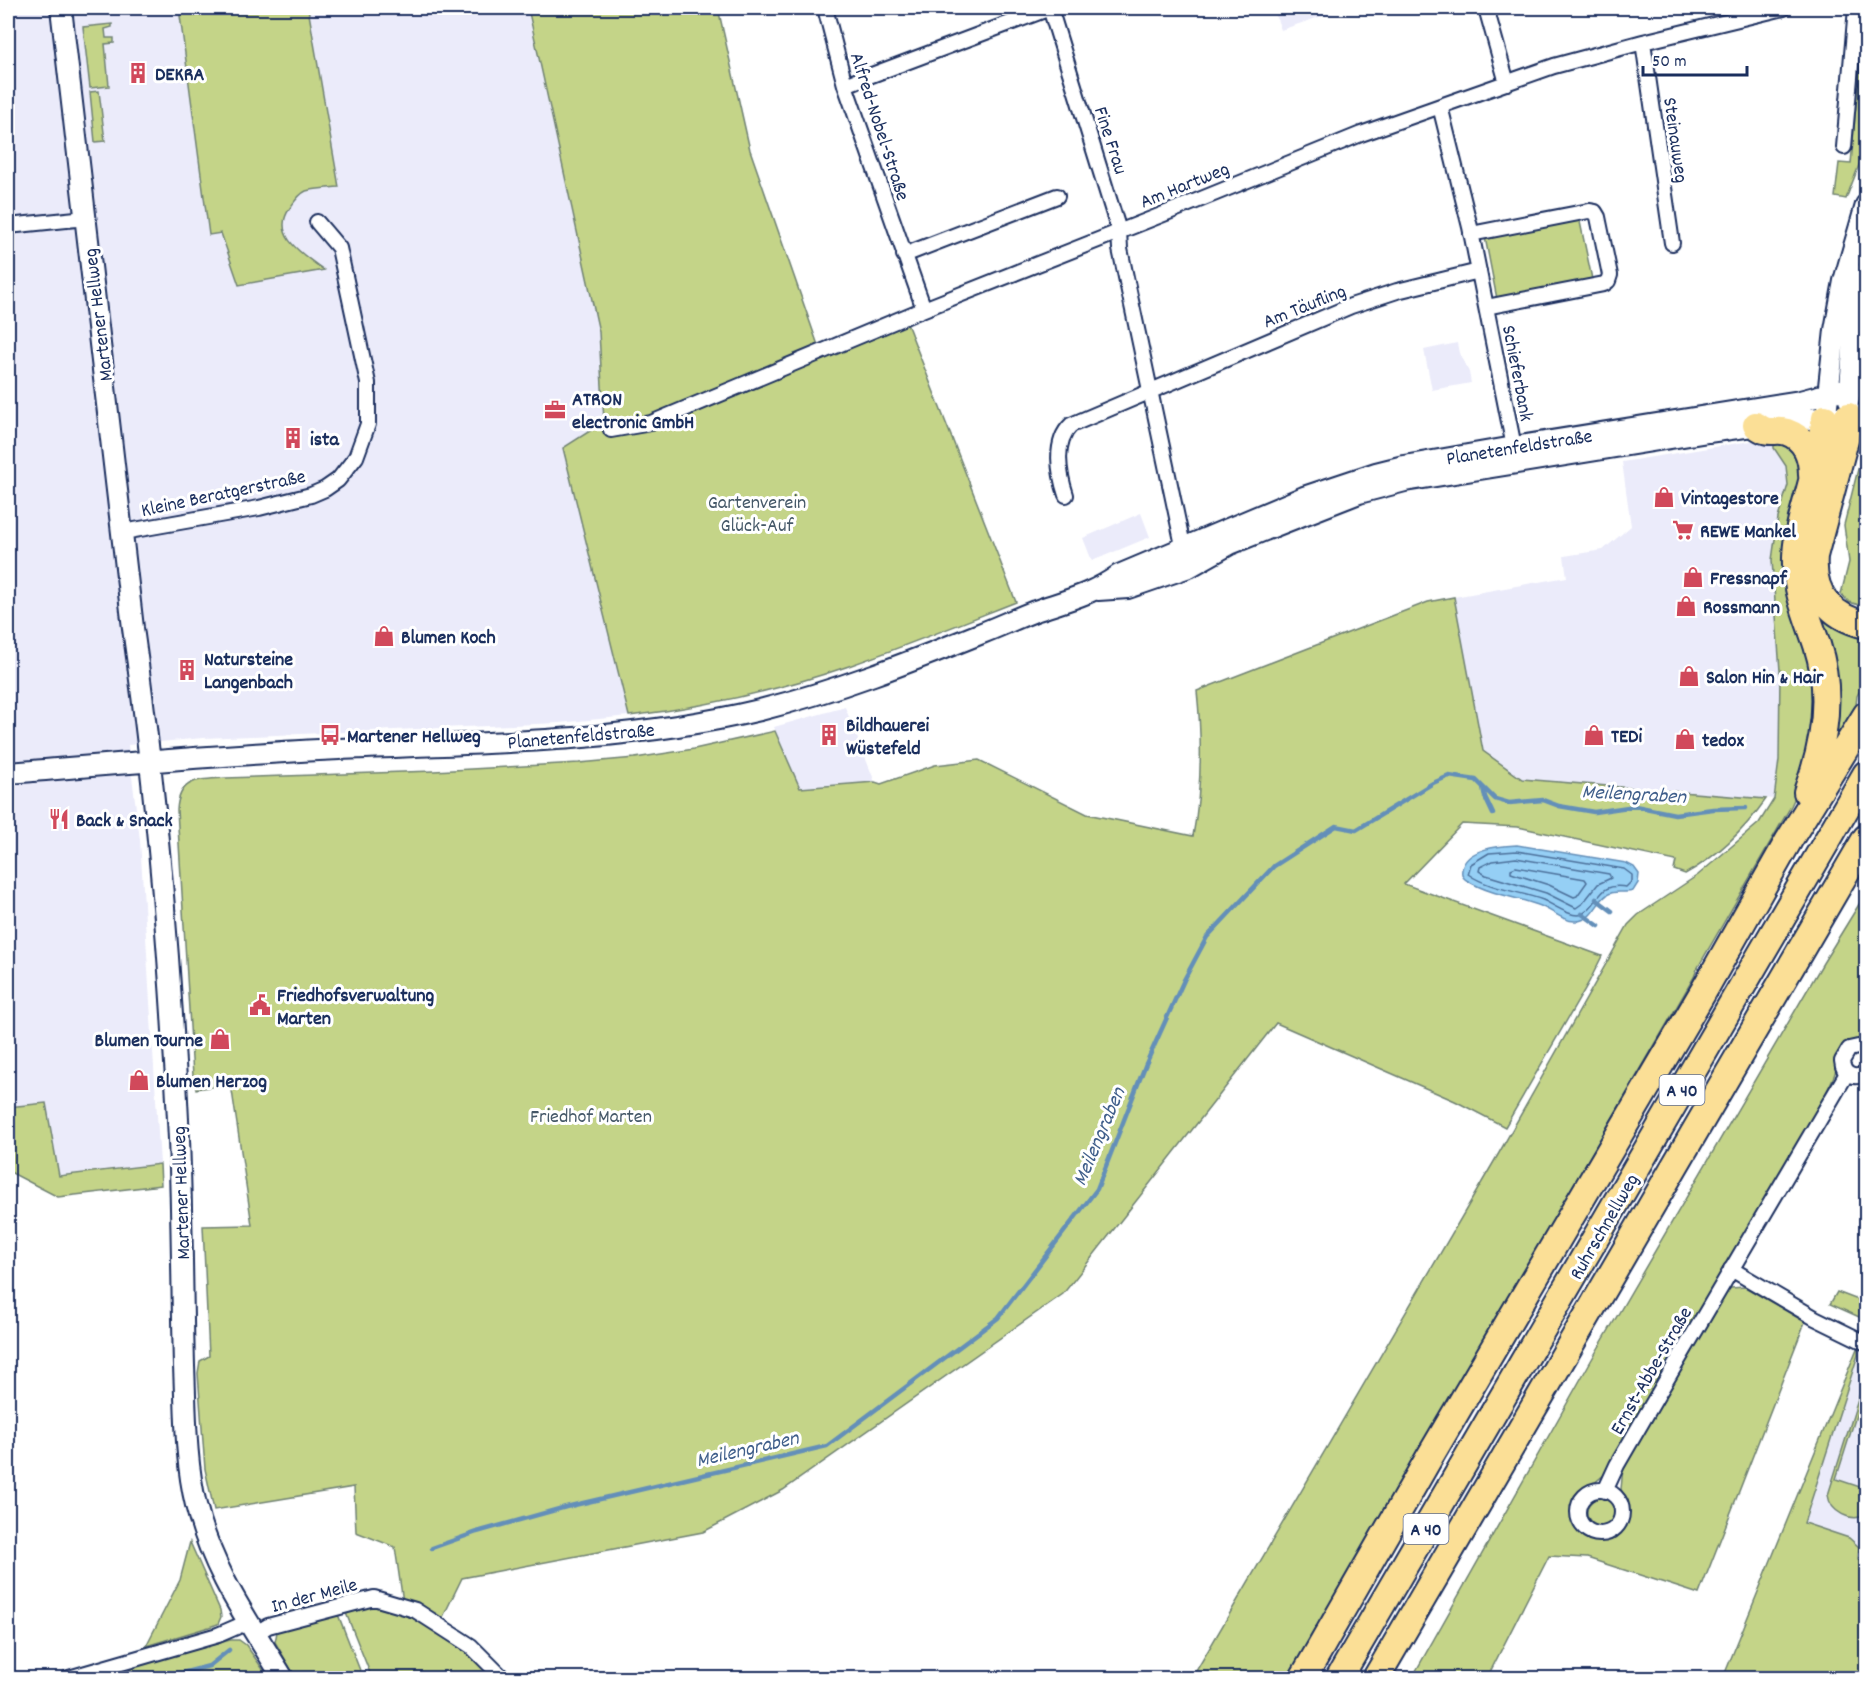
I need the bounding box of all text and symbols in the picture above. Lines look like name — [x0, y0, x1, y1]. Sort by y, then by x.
scale bar — [1643, 39, 1746, 77]
street label: Alfred-Nobel-Straße — [841, 49, 915, 205]
text: 50 m — [1652, 50, 1687, 75]
building icon: DEKRA — [126, 61, 150, 85]
place label: DEKRA — [155, 62, 204, 90]
street label: Steinauweg — [1654, 96, 1694, 185]
street label: Fine Frau — [1085, 104, 1133, 178]
street label: Am Hartweg — [1136, 156, 1234, 217]
street label: Martener Hellweg — [78, 247, 122, 383]
street label: Am Täufling — [1259, 278, 1351, 337]
street label: Schieferbank — [1493, 323, 1539, 424]
place label: ATRON electronic GmbH — [572, 387, 694, 438]
office icon: ATRON electronic GmbH — [543, 398, 567, 422]
street label: Planetenfeldstraße — [1444, 424, 1595, 474]
building icon: ista — [281, 426, 305, 450]
place label: ista — [310, 427, 339, 455]
street label: Kleine Beratgerstraße — [139, 464, 309, 526]
shop icon: Vintagestore — [1652, 485, 1676, 509]
place label: Vintagestore — [1681, 486, 1779, 514]
park label: Gartenverein Glück-Auf — [708, 490, 806, 541]
supermarket icon: REWE Mankel — [1671, 518, 1695, 542]
place label: REWE Mankel — [1700, 519, 1796, 547]
shop icon: Fressnapf — [1681, 565, 1705, 589]
place label: Fressnapf — [1710, 566, 1788, 594]
shop icon: Rossmann — [1674, 594, 1698, 618]
place label: Rossmann — [1703, 595, 1780, 623]
shop icon: Blumen Koch — [372, 624, 396, 648]
place label: Blumen Koch — [401, 625, 496, 653]
place label: Natursteine Langenbach — [204, 647, 293, 698]
building icon: Natursteine Langenbach — [175, 658, 199, 682]
shop icon: Salon Hin & Hair — [1677, 664, 1701, 688]
place label: Salon Hin & Hair — [1706, 665, 1824, 693]
place label: Bildhauerei Wüstefeld — [846, 713, 929, 764]
street label: Planetenfeldstraße — [507, 718, 656, 758]
bus stop icon: Martener Hellweg — [318, 723, 342, 747]
building icon: Bildhauerei Wüstefeld — [817, 723, 841, 747]
shop icon: TEDi — [1582, 723, 1606, 747]
place label: Martener Hellweg — [347, 724, 481, 752]
place label: TEDi — [1611, 724, 1642, 752]
shop icon: tedox — [1673, 727, 1697, 751]
place label: tedox — [1702, 728, 1744, 756]
water label: Meilengraben — [1581, 778, 1688, 814]
restaurant icon: Back & Snack — [47, 807, 71, 831]
place label: Back & Snack — [76, 808, 173, 836]
place label: Friedhofsverwaltung Marten — [277, 983, 435, 1034]
public building icon: Friedhofsverwaltung Marten — [248, 993, 272, 1017]
shop icon: Blumen Tourne — [208, 1027, 232, 1051]
place label: Blumen Tourne — [95, 1028, 203, 1056]
shop icon: Blumen Herzog — [127, 1068, 151, 1092]
place label: Blumen Herzog — [156, 1069, 267, 1097]
road number: A 40 — [1660, 1075, 1704, 1105]
water label: Meilengraben — [1067, 1082, 1135, 1191]
park label: Friedhof Marten — [530, 1104, 652, 1132]
street label: Martener Hellweg — [167, 1126, 199, 1260]
street label: Ruhrschnellweg — [1564, 1169, 1647, 1286]
street label: Ernst-Abbe-Straße — [1605, 1302, 1701, 1441]
water label: Meilengraben — [694, 1424, 803, 1477]
road number: A 40 — [1404, 1514, 1448, 1544]
street label: In der Meile — [269, 1572, 361, 1622]

